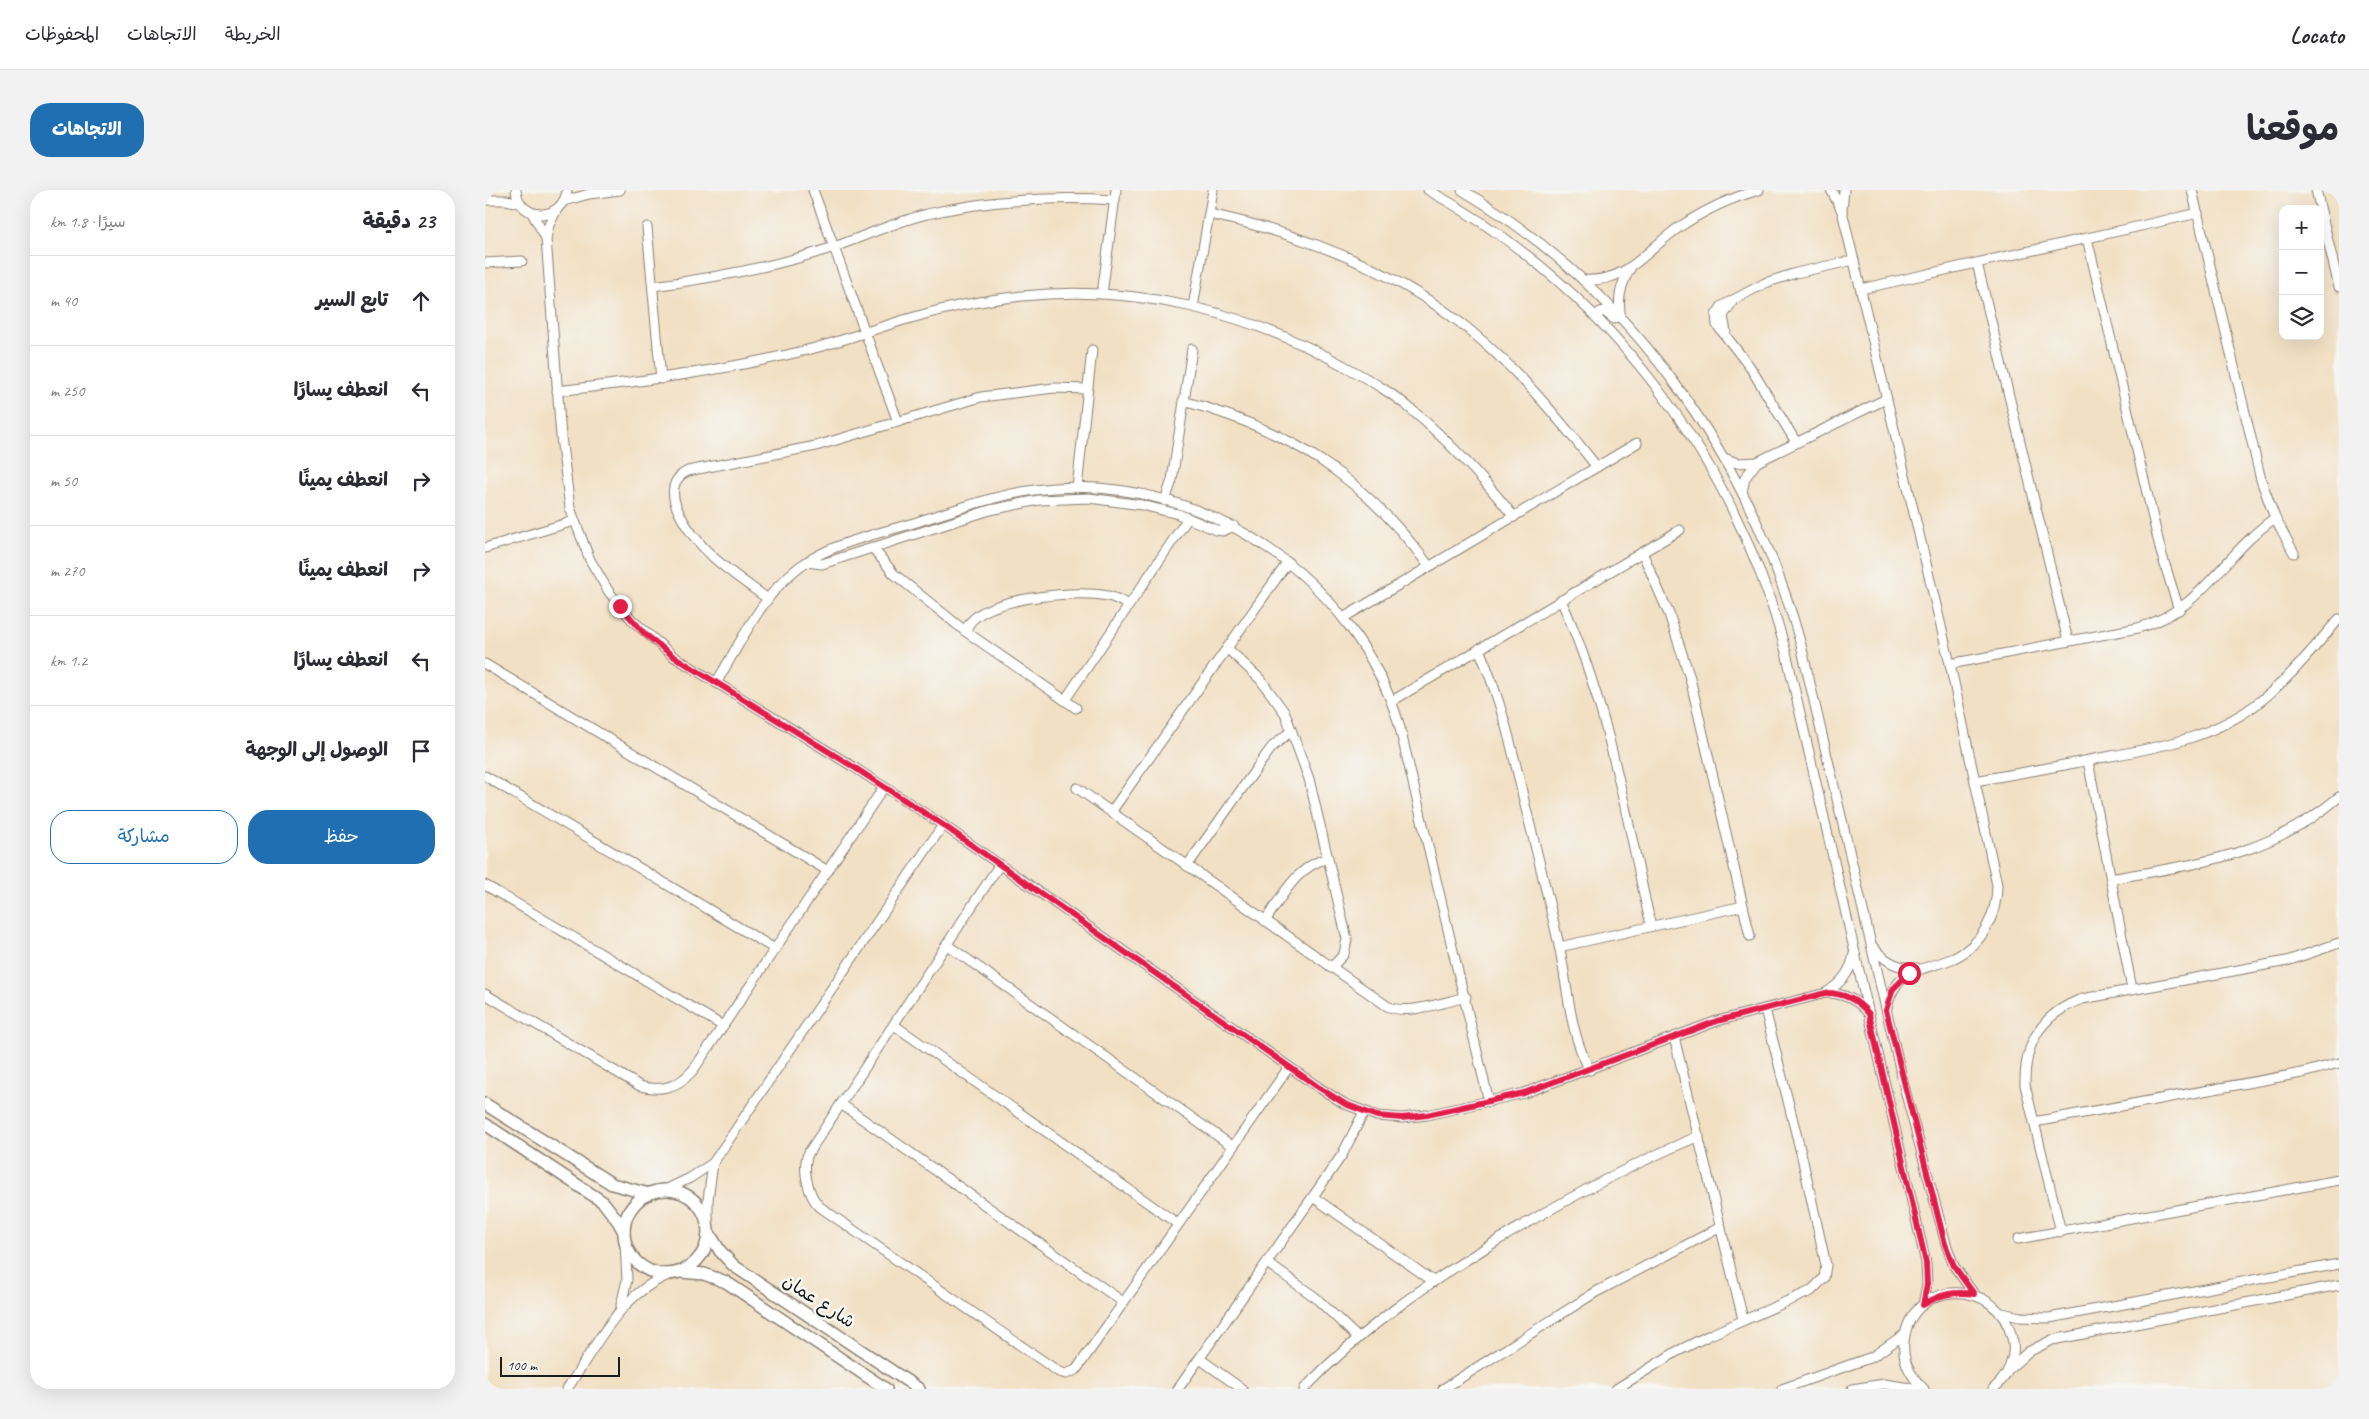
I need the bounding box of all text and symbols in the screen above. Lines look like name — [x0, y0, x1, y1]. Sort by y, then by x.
text: Locato — [2290, 20, 2344, 50]
text: المحفوظات — [25, 23, 99, 45]
text: الاتجاهات — [127, 23, 197, 45]
text: الخريطة — [225, 23, 281, 45]
button: الاتجاهات — [30, 103, 144, 157]
text: موقعنا — [2246, 106, 2339, 151]
map controls — [2279, 205, 2324, 340]
button: + — [2279, 205, 2324, 250]
text: 23 دقيقة — [363, 208, 435, 234]
text: سيرًا · 1.8 km — [50, 212, 126, 232]
button: − — [2279, 250, 2324, 295]
icon: ahead — [407, 287, 435, 315]
text: تابع السير — [316, 288, 388, 312]
text: 40 m — [50, 291, 77, 311]
button: layers — [2279, 295, 2324, 340]
icon: left — [407, 377, 435, 405]
text: انعطف يسارًا — [294, 378, 388, 402]
text: 250 m — [50, 381, 84, 401]
icon: right — [407, 467, 435, 495]
text: انعطف يمينًا — [299, 468, 388, 492]
text: 50 m — [50, 471, 77, 491]
icon: right — [407, 557, 435, 585]
text: انعطف يمينًا — [299, 558, 388, 582]
text: 270 m — [50, 561, 84, 581]
route end — [609, 595, 632, 618]
icon: left — [407, 647, 435, 675]
text: انعطف يسارًا — [294, 648, 388, 672]
text: 1.2 km — [50, 651, 87, 671]
icon: arrive — [407, 737, 435, 765]
text: الوصول إلى الوجهة — [245, 738, 388, 762]
button: مشاركة — [50, 810, 238, 864]
button: حفظ — [248, 810, 435, 864]
route start — [1898, 962, 1921, 985]
street label: شارع عمان — [778, 1270, 859, 1333]
scale bar — [500, 1354, 620, 1377]
text: 100 m — [507, 1357, 537, 1374]

